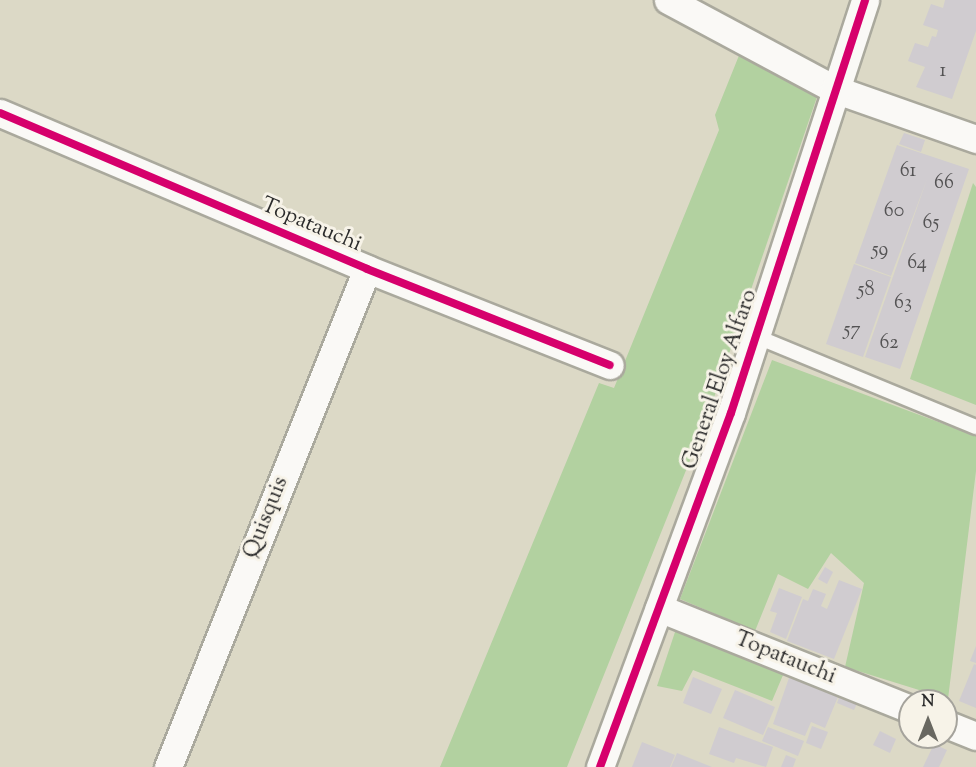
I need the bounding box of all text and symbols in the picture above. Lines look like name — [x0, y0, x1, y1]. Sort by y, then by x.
house number: 1 — [940, 59, 946, 83]
house number: 61 — [900, 159, 916, 183]
house number: 66 — [934, 171, 954, 195]
street label: Topatauchi — [257, 193, 365, 259]
house number: 60 — [884, 199, 904, 223]
house number: 65 — [923, 211, 939, 235]
house number: 59 — [872, 238, 888, 262]
house number: 64 — [907, 251, 927, 275]
house number: 58 — [858, 278, 874, 302]
street label: General Eloy Alfaro — [678, 287, 764, 473]
house number: 63 — [894, 291, 912, 315]
house number: 57 — [844, 318, 860, 342]
house number: 62 — [879, 331, 899, 355]
street label: Quisquis — [239, 473, 295, 563]
street label: Topatauchi — [731, 627, 839, 691]
north arrow — [898, 689, 958, 749]
text: N — [922, 691, 934, 714]

